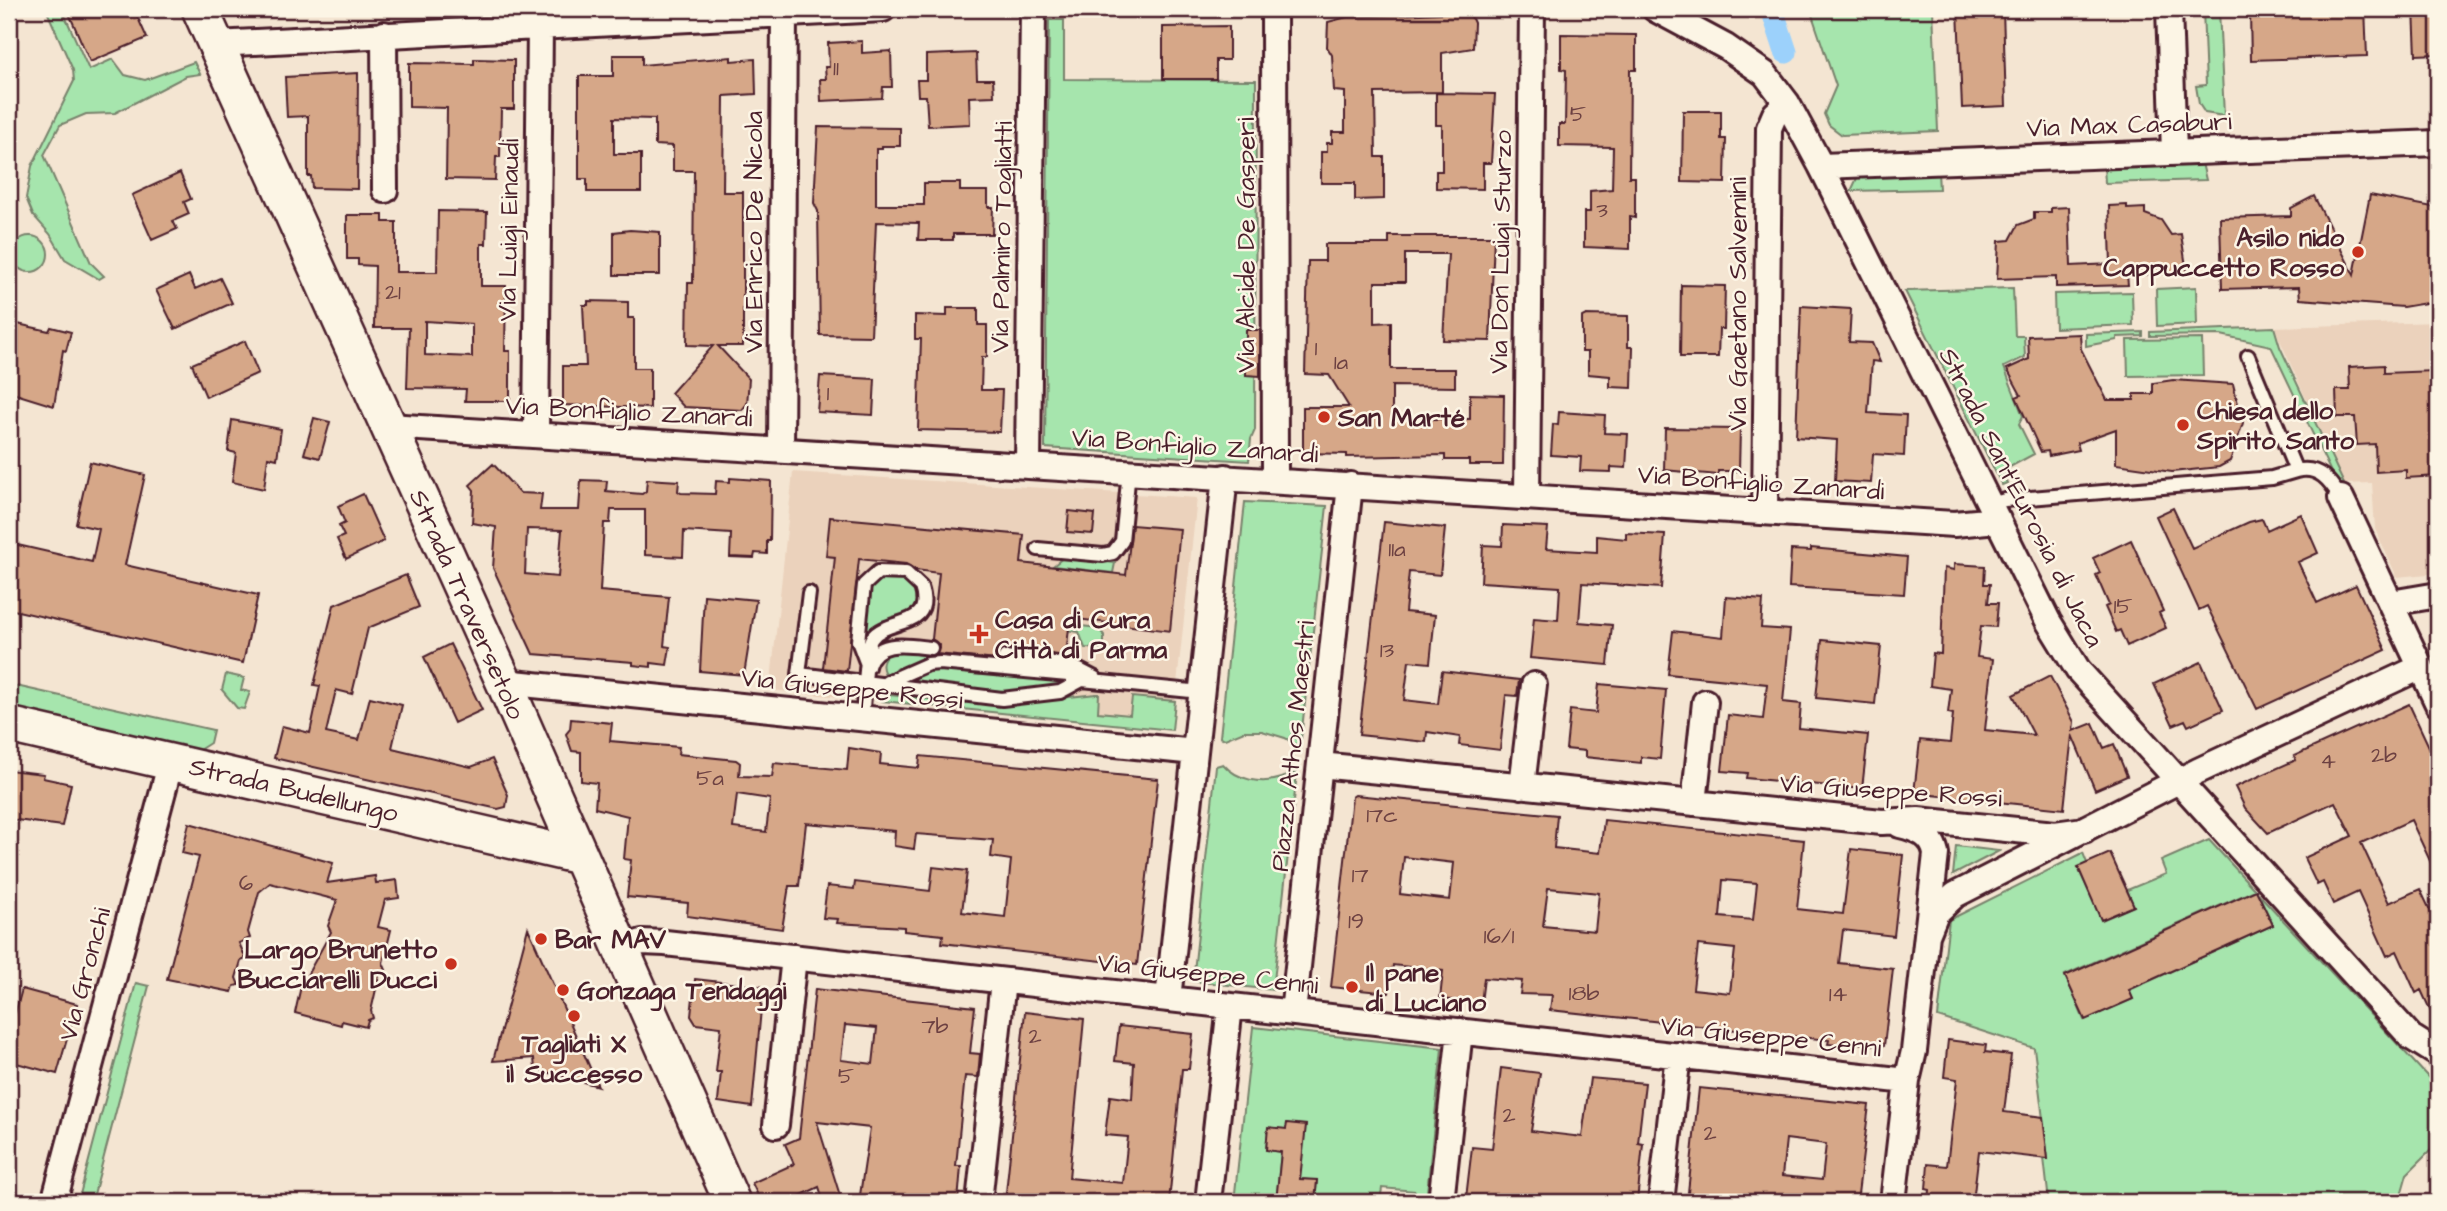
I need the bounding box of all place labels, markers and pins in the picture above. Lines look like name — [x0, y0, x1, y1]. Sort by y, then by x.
place label: Asilo nido Cappuccetto Rosso — [2103, 220, 2344, 286]
marker: Asilo nido Cappuccetto Rosso — [2350, 244, 2366, 260]
place label: Chiesa dello Spirito Santo — [2196, 393, 2354, 459]
place label: San Marté — [1337, 400, 1465, 436]
marker: San Marté — [1316, 409, 1332, 425]
marker: Chiesa dello Spirito Santo — [2175, 417, 2191, 433]
place label: Casa di Cura Città di Parma — [995, 602, 1168, 668]
marker: Casa di Cura Città di Parma — [969, 624, 989, 644]
place label: Bar MAV — [555, 922, 667, 958]
marker: Bar MAV — [533, 931, 549, 947]
place label: Largo Brunetto Bucciarelli Ducci — [237, 932, 437, 998]
place label: Il pane di Luciano — [1365, 955, 1486, 1021]
marker: Largo Brunetto Bucciarelli Ducci — [443, 956, 459, 972]
place label: Gonzaga Tendaggi — [577, 973, 786, 1012]
marker: Il pane di Luciano — [1344, 979, 1360, 995]
marker: Gonzaga Tendaggi — [555, 982, 571, 998]
marker: Tagliati X il Successo — [566, 1008, 582, 1024]
place label: Tagliati X il Successo — [506, 1026, 642, 1092]

